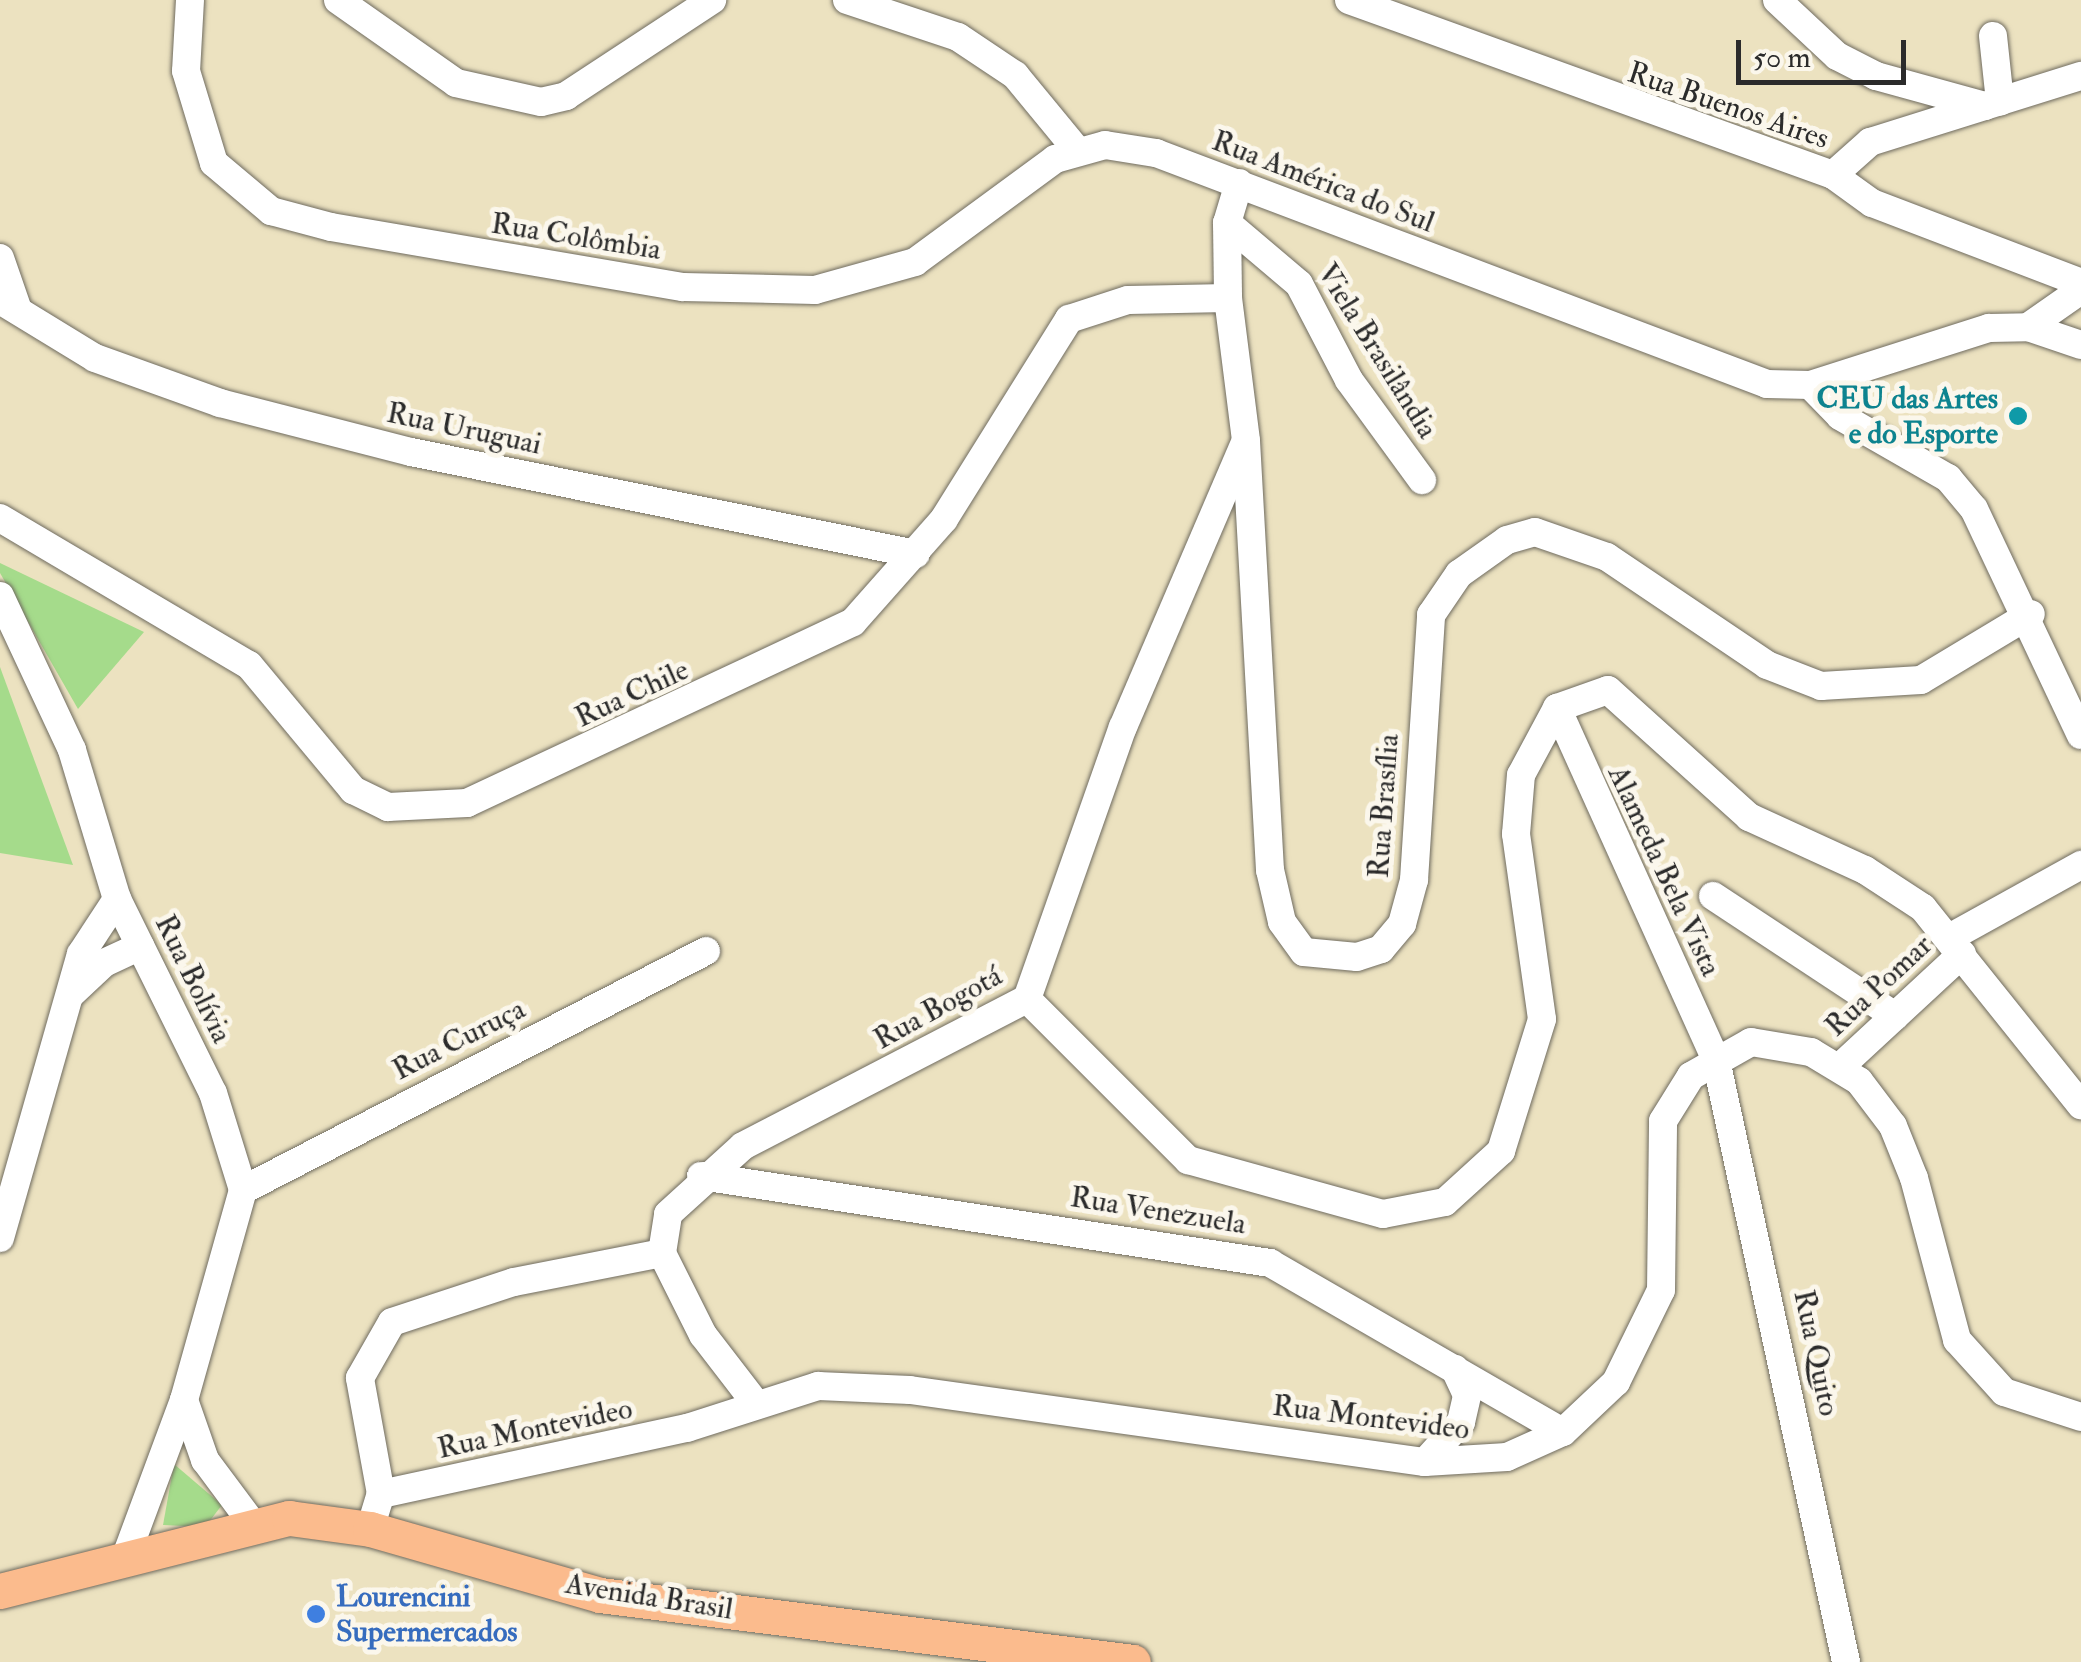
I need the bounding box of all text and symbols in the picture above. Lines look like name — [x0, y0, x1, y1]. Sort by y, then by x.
scale bar — [1741, 20, 1911, 82]
text: 50 m — [1753, 39, 1811, 76]
street label: Rua Buenos Aires — [1623, 55, 1833, 157]
street label: Rua América do Sul — [1207, 123, 1439, 241]
street label: Rua Colômbia — [488, 206, 664, 268]
street label: Viela Brasilândia — [1309, 257, 1445, 445]
place label: CEU das Artes e do Esporte — [1816, 381, 1998, 452]
street label: Rua Uruguai — [383, 395, 545, 463]
marker: CEU das Artes e do Esporte — [2007, 405, 2029, 427]
street label: Rua Chile — [569, 652, 695, 736]
street label: Rua Brasília — [1361, 733, 1407, 879]
street label: Alameda Bela Vista — [1599, 760, 1729, 982]
street label: Rua Bolívia — [147, 909, 239, 1049]
street label: Rua Pomar — [1818, 927, 1940, 1045]
street label: Rua Bogotá — [868, 958, 1008, 1058]
street label: Rua Curuça — [387, 991, 531, 1089]
street label: Rua Venezuela — [1068, 1179, 1248, 1243]
street label: Rua Quito — [1785, 1287, 1847, 1419]
street label: Rua Montevideo — [1270, 1388, 1472, 1448]
street label: Rua Montevideo — [434, 1391, 636, 1467]
street label: Avenida Brasil — [563, 1566, 735, 1628]
place label: Lourencini Supermercados — [336, 1579, 518, 1650]
marker: Lourencini Supermercados — [305, 1603, 327, 1625]

